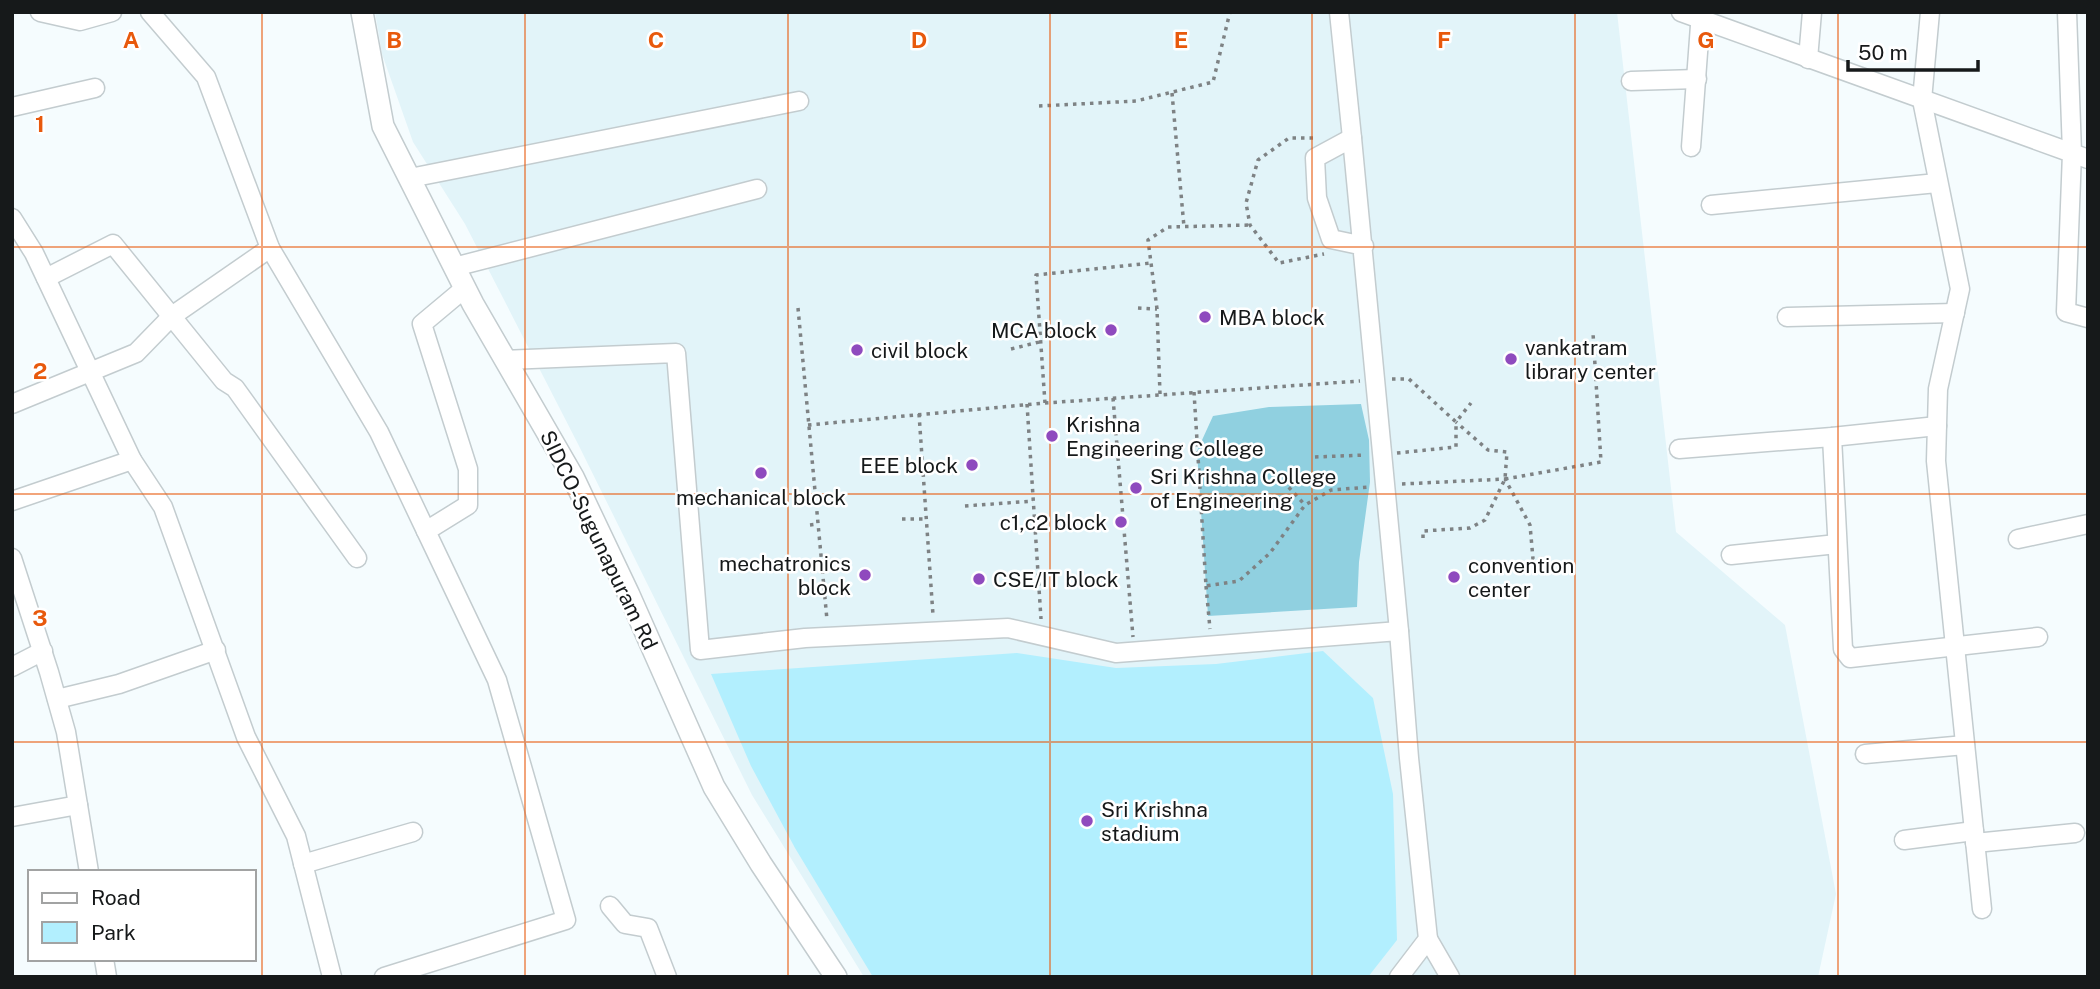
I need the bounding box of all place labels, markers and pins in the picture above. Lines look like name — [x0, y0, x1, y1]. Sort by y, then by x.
place label: MBA block — [1219, 305, 1325, 330]
marker: MBA block — [1197, 309, 1213, 325]
place label: MCA block — [991, 318, 1097, 343]
marker: MCA block — [1103, 322, 1119, 338]
place label: vankatram library center — [1525, 335, 1656, 384]
place label: civil block — [871, 338, 968, 363]
marker: civil block — [849, 342, 865, 358]
marker: vankatram library center — [1503, 351, 1519, 367]
place label: Krishna Engineering College — [1066, 412, 1264, 461]
marker: Krishna Engineering College — [1044, 428, 1060, 444]
place label: EEE block — [860, 453, 958, 478]
marker: EEE block — [964, 457, 980, 473]
place label: Sri Krishna College of Engineering — [1150, 464, 1336, 513]
marker: mechanical block — [753, 465, 769, 481]
marker: Sri Krishna College of Engineering — [1128, 480, 1144, 496]
place label: mechanical block — [676, 485, 846, 510]
place label: c1,c2 block — [1000, 510, 1107, 535]
marker: c1,c2 block — [1113, 514, 1129, 530]
place label: mechatronics block — [719, 551, 851, 600]
place label: convention center — [1468, 553, 1574, 602]
marker: mechatronics block — [857, 567, 873, 583]
place label: CSE/IT block — [993, 567, 1119, 592]
marker: convention center — [1446, 569, 1462, 585]
marker: CSE/IT block — [971, 571, 987, 587]
place label: Sri Krishna stadium — [1101, 797, 1208, 846]
marker: Sri Krishna stadium — [1079, 813, 1095, 829]

